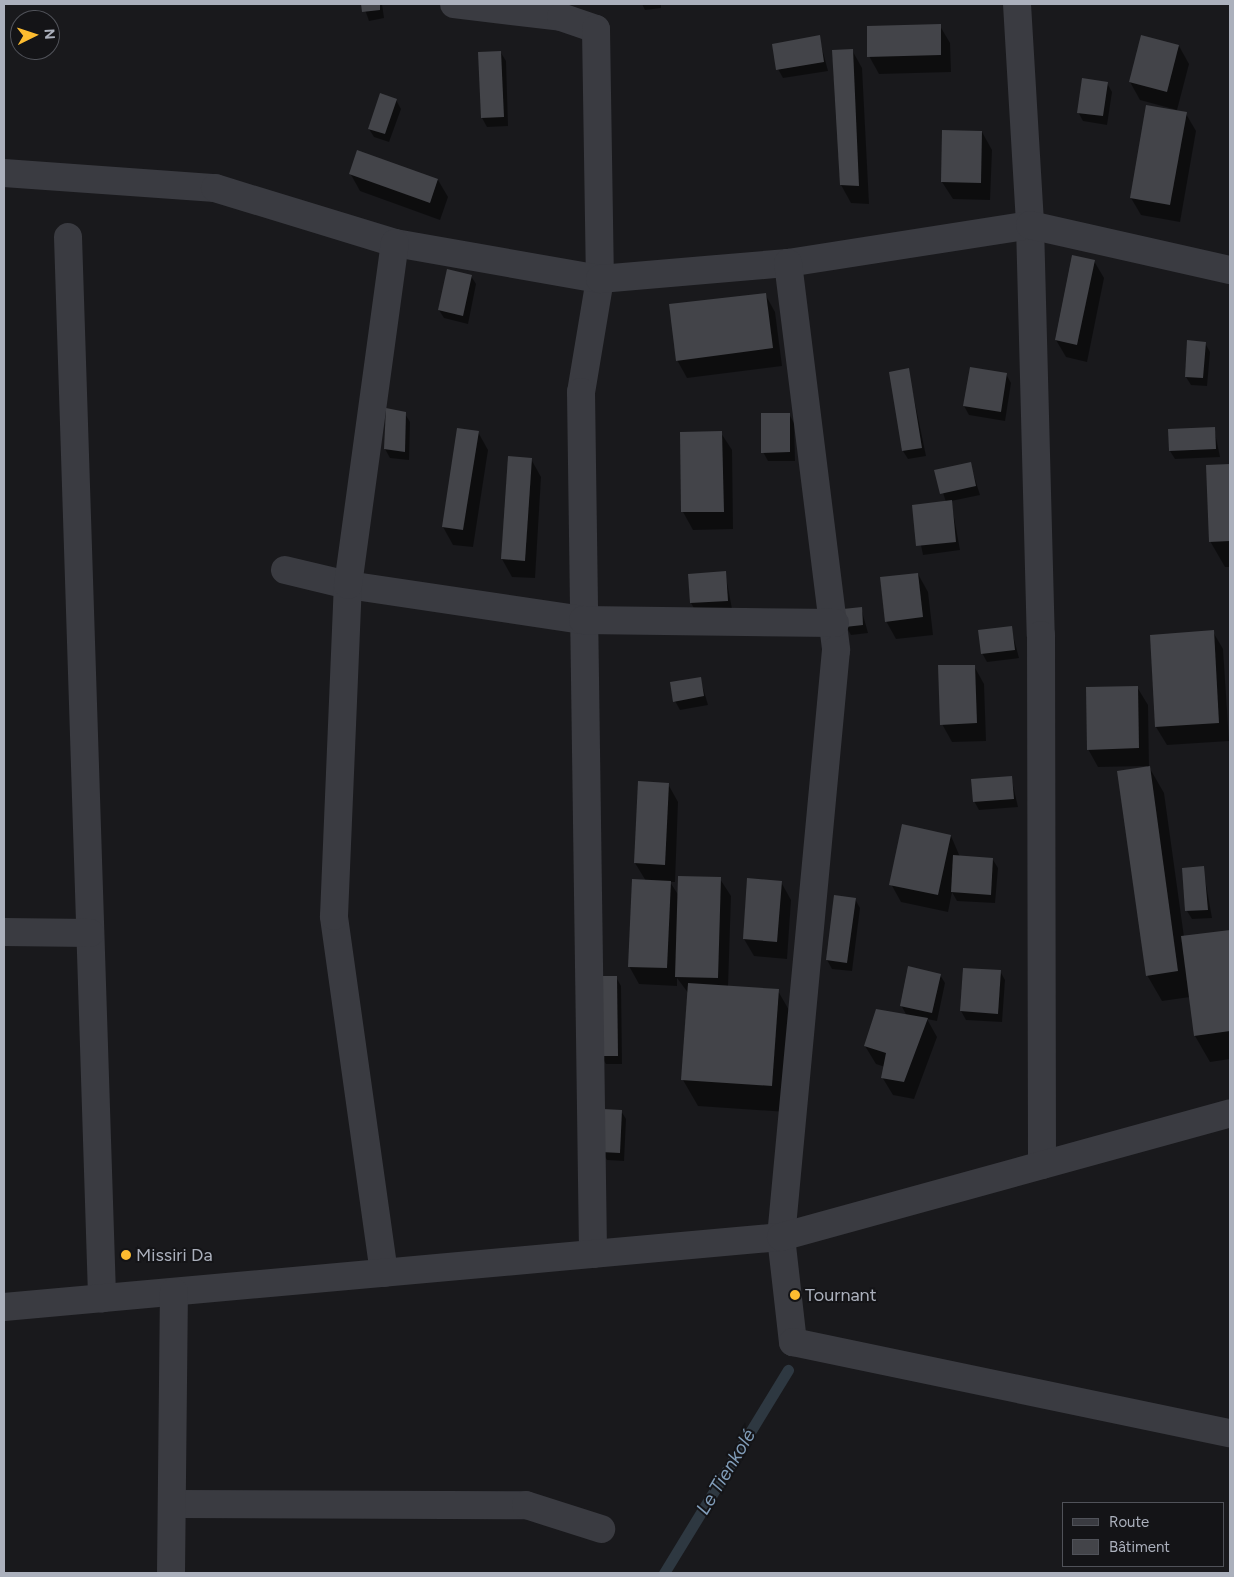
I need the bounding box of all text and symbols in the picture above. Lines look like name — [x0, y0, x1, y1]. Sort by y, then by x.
north arrow — [10, 10, 60, 60]
text: N — [41, 28, 58, 40]
place label: Missiri Da — [136, 1244, 213, 1266]
marker: Missiri Da — [120, 1249, 132, 1261]
place label: Tournant — [805, 1284, 876, 1306]
marker: Tournant — [789, 1289, 801, 1301]
water label: Le Tienkolé — [692, 1425, 760, 1519]
legend — [1062, 1502, 1224, 1567]
text: Route — [1109, 1513, 1149, 1531]
text: Bâtiment — [1109, 1538, 1170, 1556]

